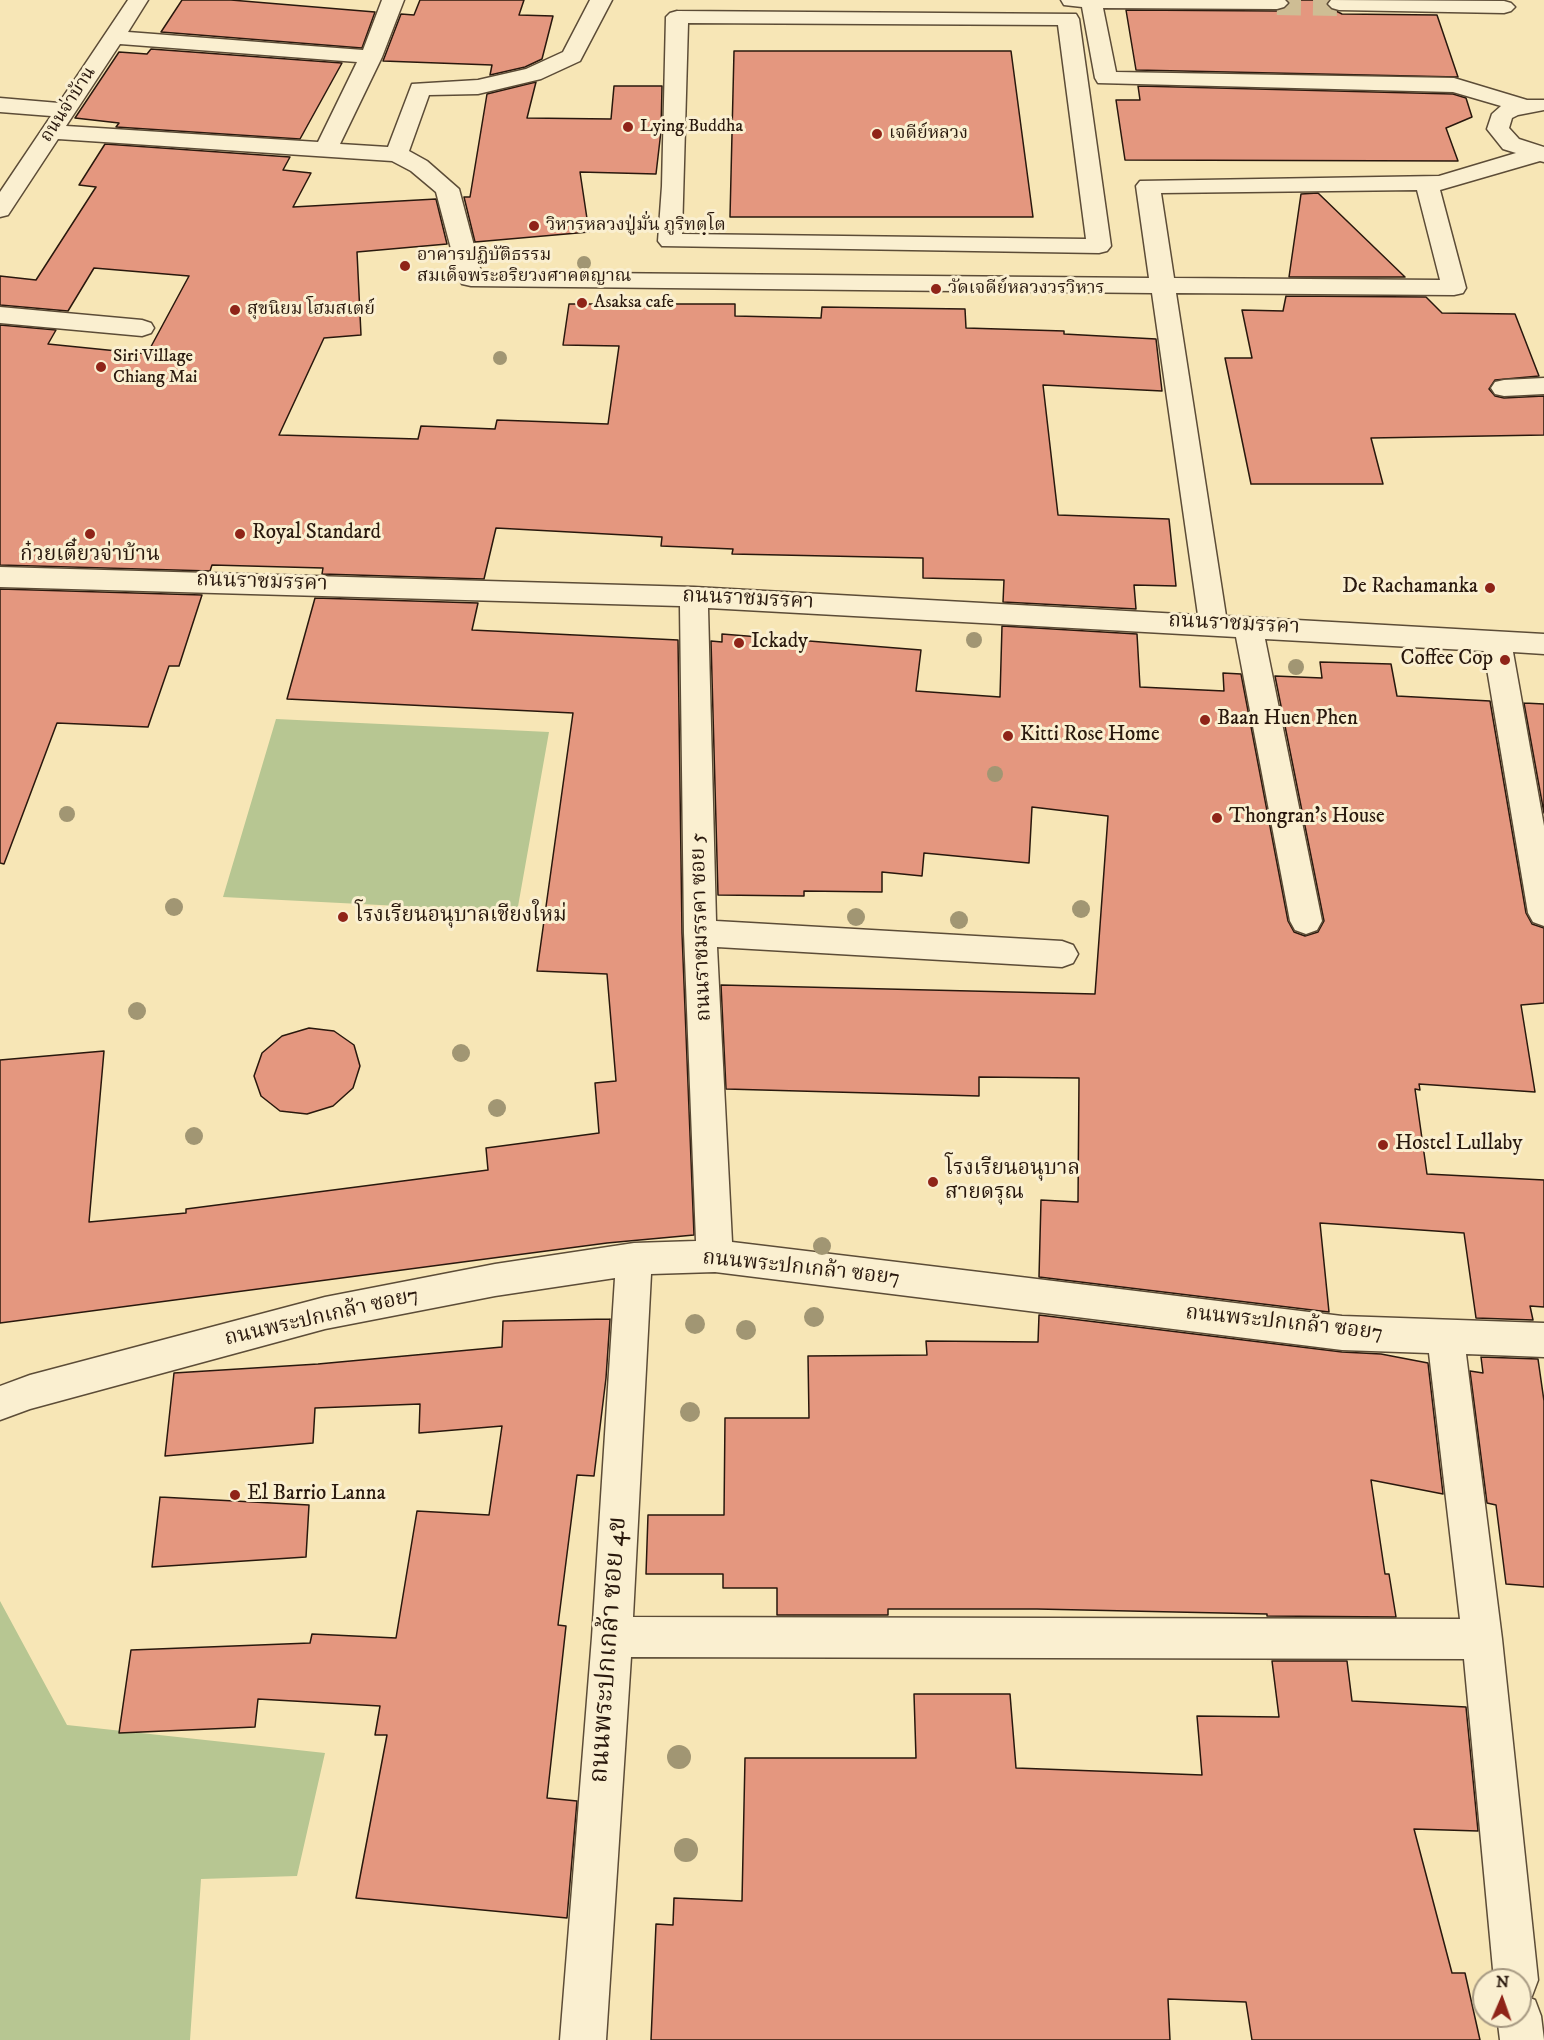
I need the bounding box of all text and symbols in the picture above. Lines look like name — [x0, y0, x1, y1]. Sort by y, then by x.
street label: ถนนจ่าบ้าน — [37, 63, 101, 147]
place label: Lying Buddha — [640, 116, 743, 138]
marker: Lying Buddha — [621, 120, 635, 134]
place label: เจดีย์หลวง — [889, 123, 968, 145]
marker: เจดีย์หลวง — [870, 127, 884, 141]
place label: วิหารหลวงปู่มั่น ภูริทตฺโต — [546, 215, 726, 237]
marker: วิหารหลวงปู่มั่น ภูริทตฺโต — [527, 219, 541, 233]
place label: อาคารปฏิบัติธรรม สมเด็จพระอริยวงศาคตญาณ — [417, 245, 631, 288]
marker: อาคารปฏิบัติธรรม สมเด็จพระอริยวงศาคตญาณ — [398, 259, 412, 273]
place label: วัดเจดีย์หลวงวรวิหาร — [948, 278, 1105, 300]
marker: วัดเจดีย์หลวงวรวิหาร — [929, 282, 943, 296]
place label: Asaksa cafe — [594, 292, 674, 314]
marker: Asaksa cafe — [575, 296, 589, 310]
place label: สุขนิยม โฮมสเตย์ — [247, 299, 375, 321]
marker: สุขนิยม โฮมสเตย์ — [228, 303, 242, 317]
place label: Siri Village Chiang Mai — [113, 346, 197, 388]
marker: Siri Village Chiang Mai — [94, 360, 108, 374]
place label: Royal Standard — [252, 521, 381, 547]
marker: ก๋วยเตี๋ยวจ่าบ้าน — [83, 527, 97, 541]
marker: Royal Standard — [233, 527, 247, 541]
place label: ก๋วยเตี๋ยวจ่าบ้าน — [20, 543, 160, 569]
street label: ถนนราชมรรคา — [196, 568, 328, 598]
place label: De Rachamanka — [1342, 575, 1478, 601]
marker: De Rachamanka — [1483, 581, 1497, 595]
street label: ถนนราชมรรคา — [682, 584, 814, 616]
street label: ถนนราชมรรคา — [1168, 609, 1300, 641]
place label: Ickady — [751, 630, 808, 656]
marker: Ickady — [732, 636, 746, 650]
place label: Coffee Cop — [1401, 647, 1493, 673]
marker: Coffee Cop — [1498, 653, 1512, 667]
place label: Baan Huen Phen — [1217, 707, 1358, 733]
marker: Baan Huen Phen — [1198, 713, 1212, 727]
place label: Kitti Rose Home — [1020, 723, 1160, 749]
marker: Kitti Rose Home — [1001, 729, 1015, 743]
place label: Thongran's House — [1229, 805, 1385, 831]
marker: Thongran's House — [1210, 811, 1224, 825]
street label: ถนนราชมรรคา ซอย 5 — [686, 832, 718, 1022]
place label: โรงเรียนอนุบาลเชียงใหม่ — [355, 904, 567, 930]
marker: โรงเรียนอนุบาลเชียงใหม่ — [336, 910, 350, 924]
place label: Hostel Lullaby — [1395, 1132, 1522, 1158]
marker: Hostel Lullaby — [1376, 1138, 1390, 1152]
place label: โรงเรียนอนุบาล สายดรุณ — [945, 1157, 1080, 1207]
marker: โรงเรียนอนุบาล สายดรุณ — [926, 1175, 940, 1189]
street label: ถนนพระปกเกล้า ซอย7 — [701, 1246, 901, 1292]
street label: ถนนพระปกเกล้า ซอย7 — [223, 1283, 421, 1353]
street label: ถนนพระปกเกล้า ซอย7 — [1184, 1301, 1384, 1347]
place label: El Barrio Lanna — [247, 1482, 386, 1508]
marker: El Barrio Lanna — [228, 1488, 242, 1502]
street label: ถนนพระปกเกล้า ซอย 4ข — [585, 1516, 635, 1784]
north arrow — [1472, 1968, 1532, 2028]
text: N — [1496, 1972, 1509, 1992]

